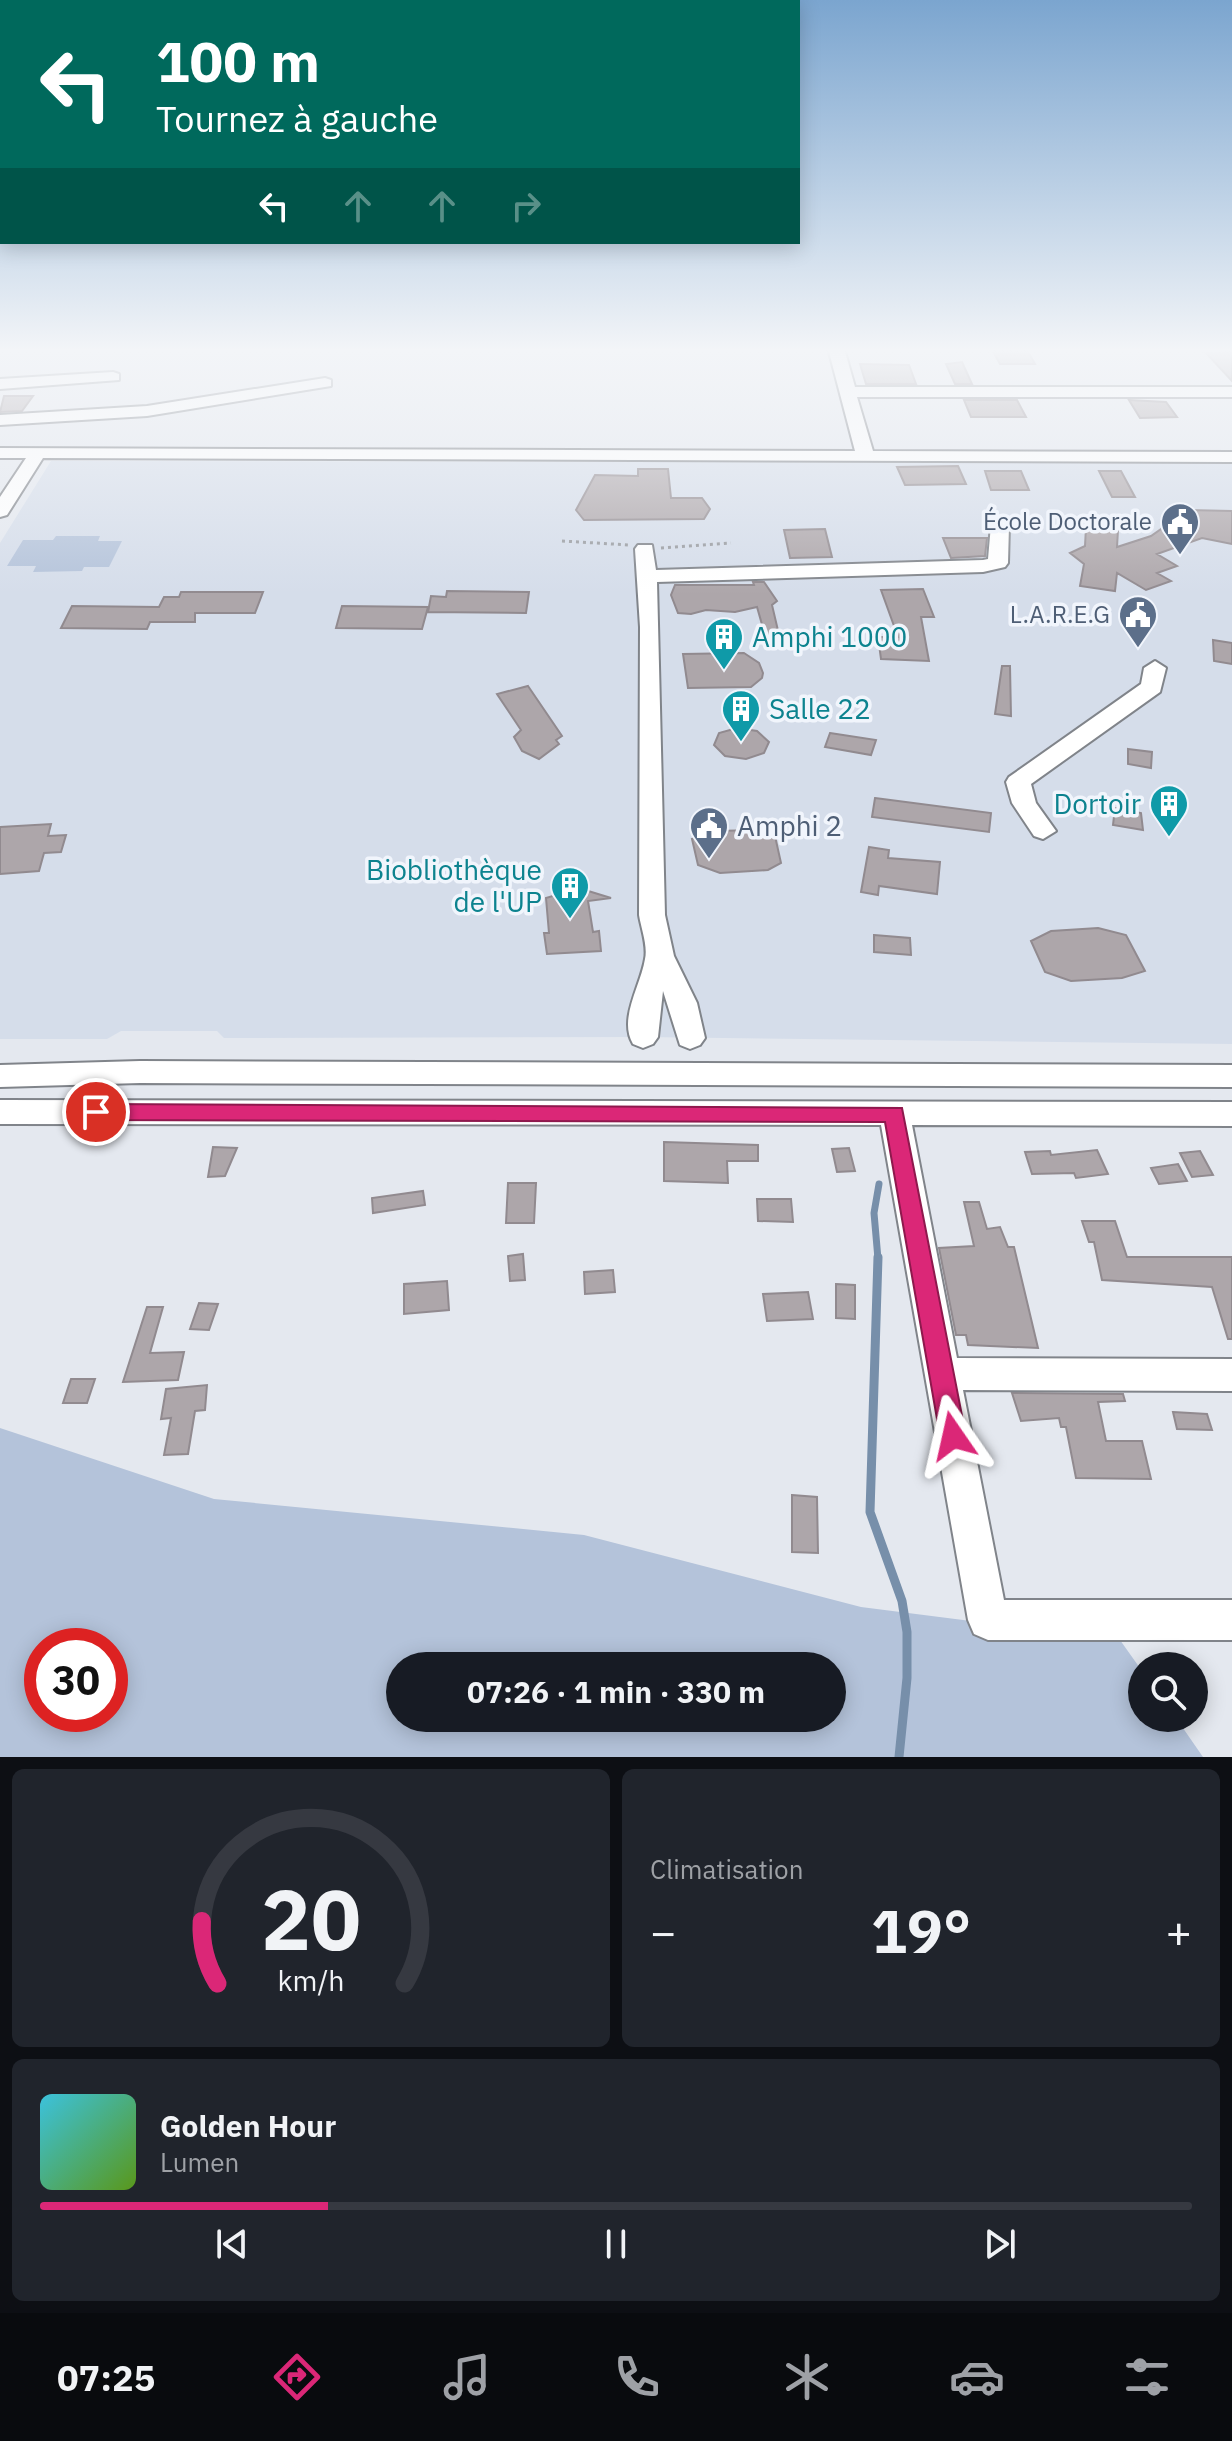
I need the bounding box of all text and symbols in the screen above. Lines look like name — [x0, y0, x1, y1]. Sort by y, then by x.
text: 100 m — [156, 25, 320, 97]
icon: left — [24, 32, 128, 136]
text: Tournez à gauche — [156, 95, 438, 142]
icon: left — [252, 184, 296, 228]
icon: ahead — [336, 184, 380, 228]
icon: ahead — [420, 184, 464, 228]
icon: right — [504, 184, 548, 228]
public building icon: École Doctorale — [1159, 501, 1201, 556]
place label: École Doctorale — [983, 505, 1152, 537]
public building icon: L.A.R.E.G — [1117, 594, 1159, 649]
place label: L.A.R.E.G — [1010, 598, 1110, 630]
building icon: Amphi 1000 — [703, 616, 745, 671]
place label: Amphi 1000 — [752, 618, 907, 655]
building icon: Salle 22 — [720, 688, 762, 743]
place label: Salle 22 — [769, 690, 871, 727]
building icon: Dortoir — [1148, 783, 1190, 838]
place label: Dortoir — [1053, 785, 1141, 822]
public building icon: Amphi 2 — [688, 805, 730, 860]
place label: Amphi 2 — [737, 807, 842, 844]
place label: Biobliothèque de l'UP — [366, 851, 542, 920]
building icon: Biobliothèque de l'UP — [549, 865, 591, 920]
pin — [62, 1078, 130, 1146]
icon: arrive — [74, 1090, 118, 1134]
position arrow — [911, 1394, 995, 1478]
speed limit sign: 30 — [24, 1628, 128, 1732]
map controls — [1128, 1652, 1208, 1732]
button: search — [1128, 1652, 1208, 1732]
text: 07:26 · 1 min · 330 m — [467, 1672, 765, 1711]
text: Climatisation — [650, 1852, 803, 1886]
text: 20 — [261, 1865, 361, 1973]
text: 19° — [871, 1891, 971, 1970]
text: − — [650, 1903, 676, 1960]
text: + — [1166, 1903, 1192, 1960]
text: km/h — [277, 1962, 345, 1999]
text: Golden Hour — [160, 2106, 336, 2145]
text: Lumen — [160, 2145, 239, 2179]
icon: previous — [210, 2222, 254, 2266]
icon: pause — [594, 2222, 638, 2266]
icon: next — [978, 2222, 1022, 2266]
icon: directions — [269, 2349, 325, 2405]
icon: music — [439, 2349, 495, 2405]
icon: phone — [609, 2349, 665, 2405]
icon: climate — [779, 2349, 835, 2405]
icon: car — [949, 2349, 1005, 2405]
icon: filters — [1119, 2349, 1175, 2405]
text: 07:25 — [57, 2354, 155, 2401]

